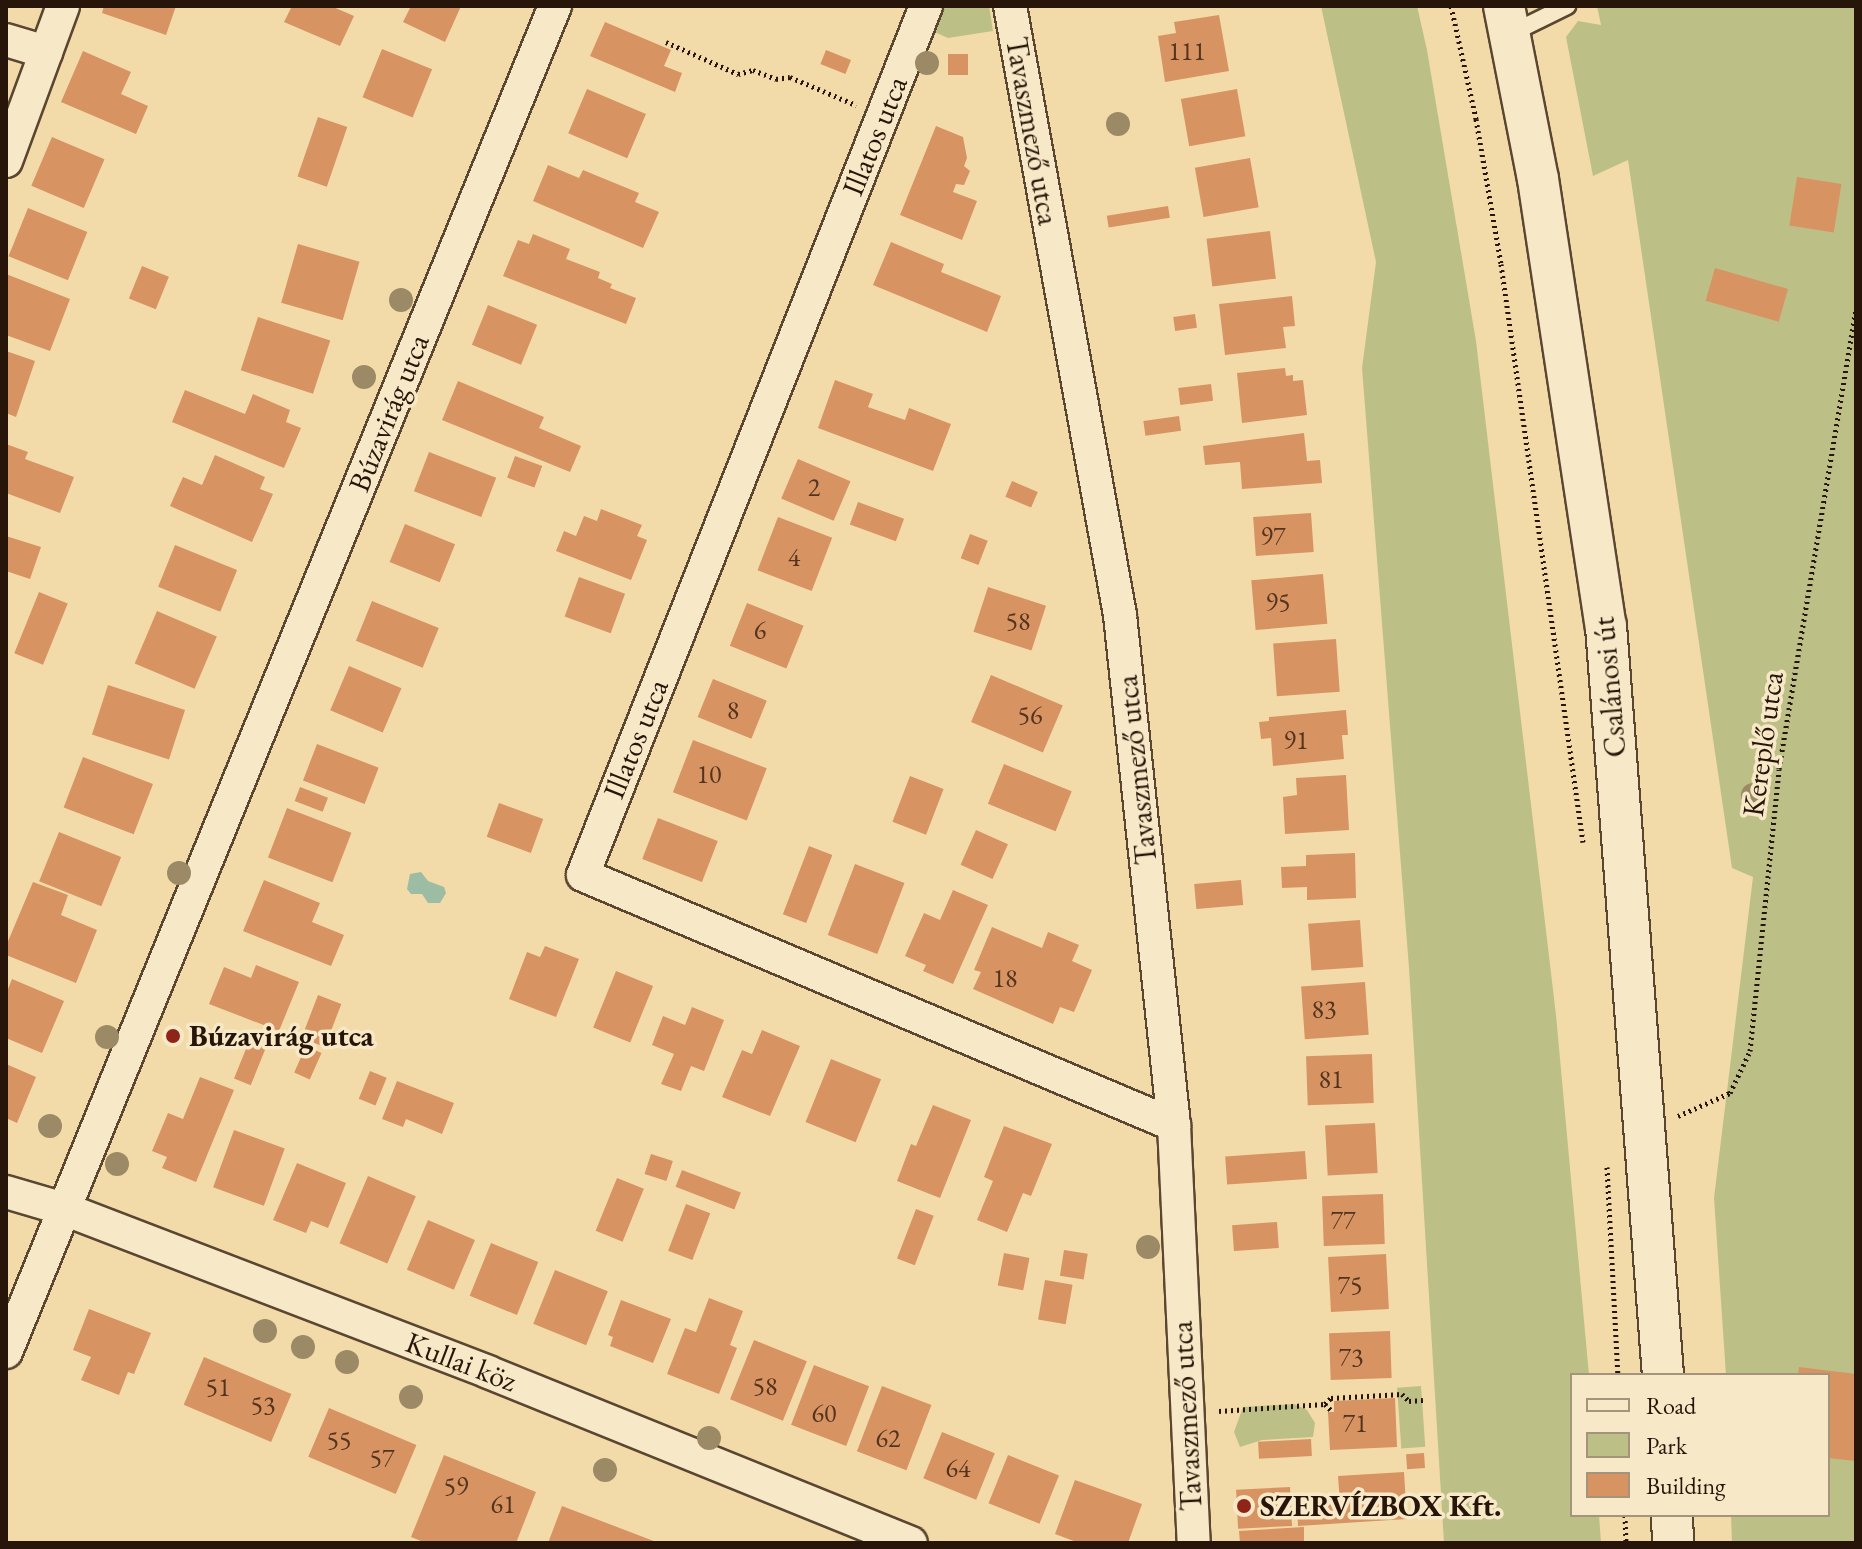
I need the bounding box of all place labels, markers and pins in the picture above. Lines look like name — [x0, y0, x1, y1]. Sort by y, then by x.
place label: Búzavirág utca — [189, 1018, 374, 1054]
marker: Búzavirág utca — [164, 1027, 182, 1045]
place label: SZERVÍZBOX Kft. — [1260, 1488, 1502, 1524]
marker: SZERVÍZBOX Kft. — [1235, 1497, 1253, 1515]

